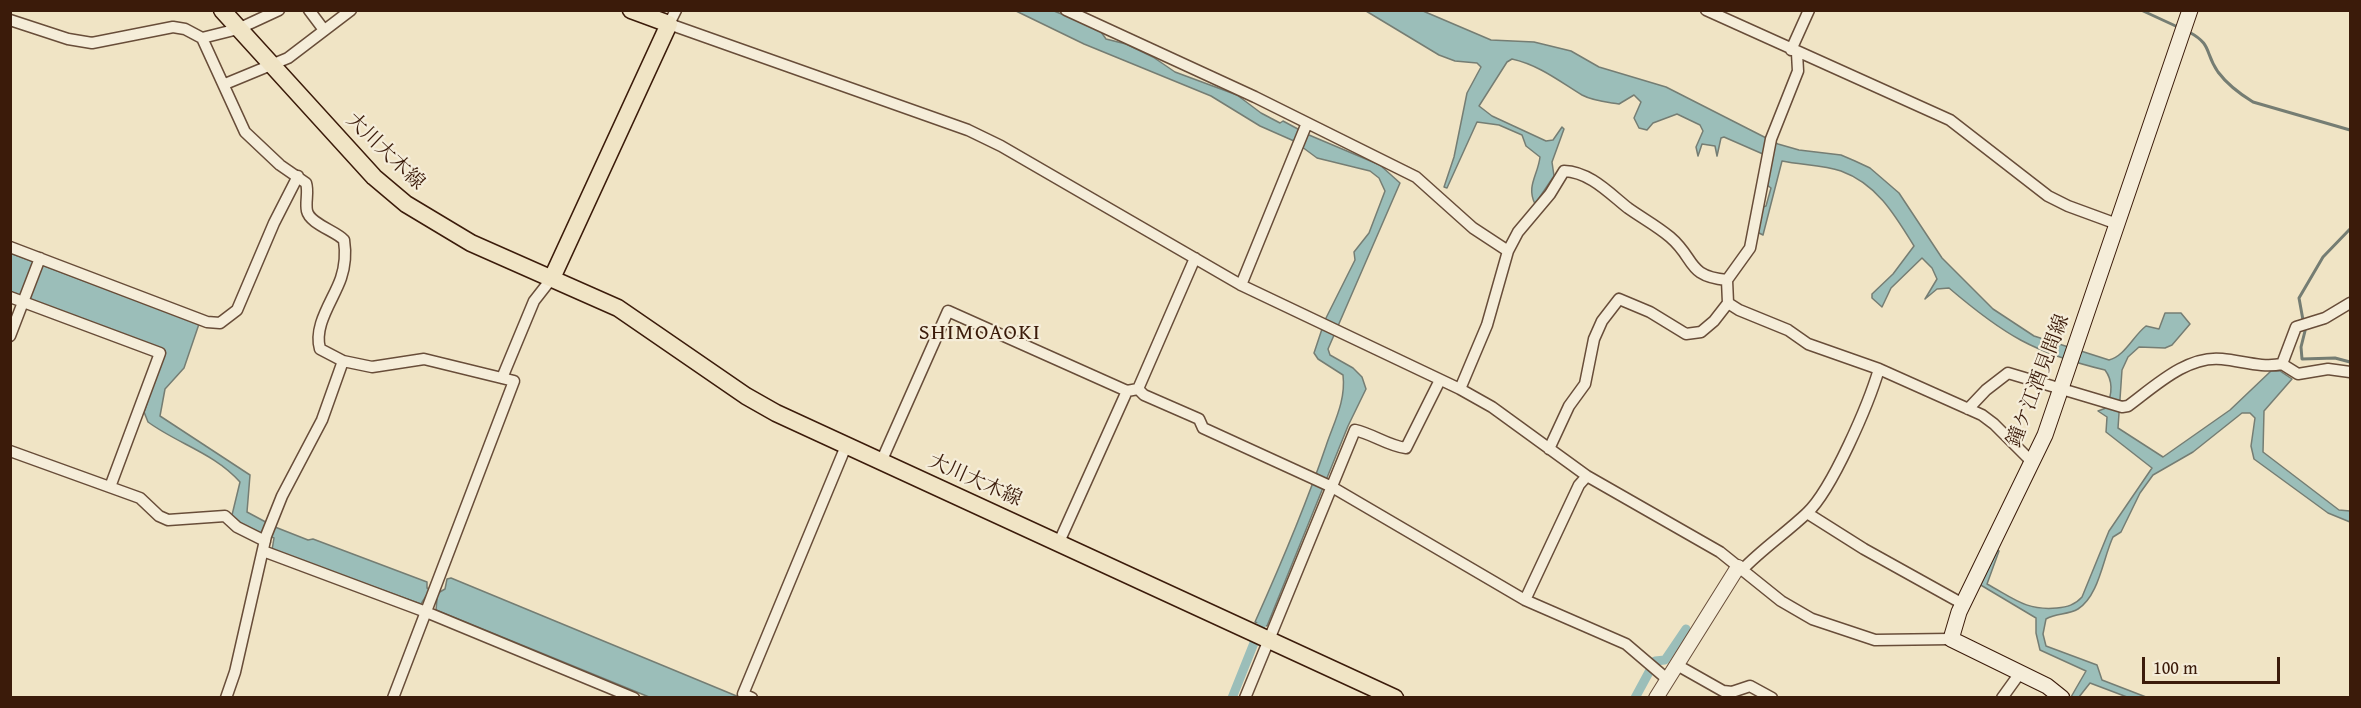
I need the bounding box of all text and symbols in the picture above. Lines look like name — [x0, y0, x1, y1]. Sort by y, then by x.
street label: 大川大木線 — [341, 109, 429, 195]
street label: 鐘ケ江酒見間線 — [2003, 311, 2075, 451]
district label: SHIMOAOKI — [919, 320, 1041, 346]
street label: 大川大木線 — [924, 450, 1026, 512]
scale bar — [2145, 645, 2283, 683]
text: 100 m — [2153, 654, 2198, 681]

